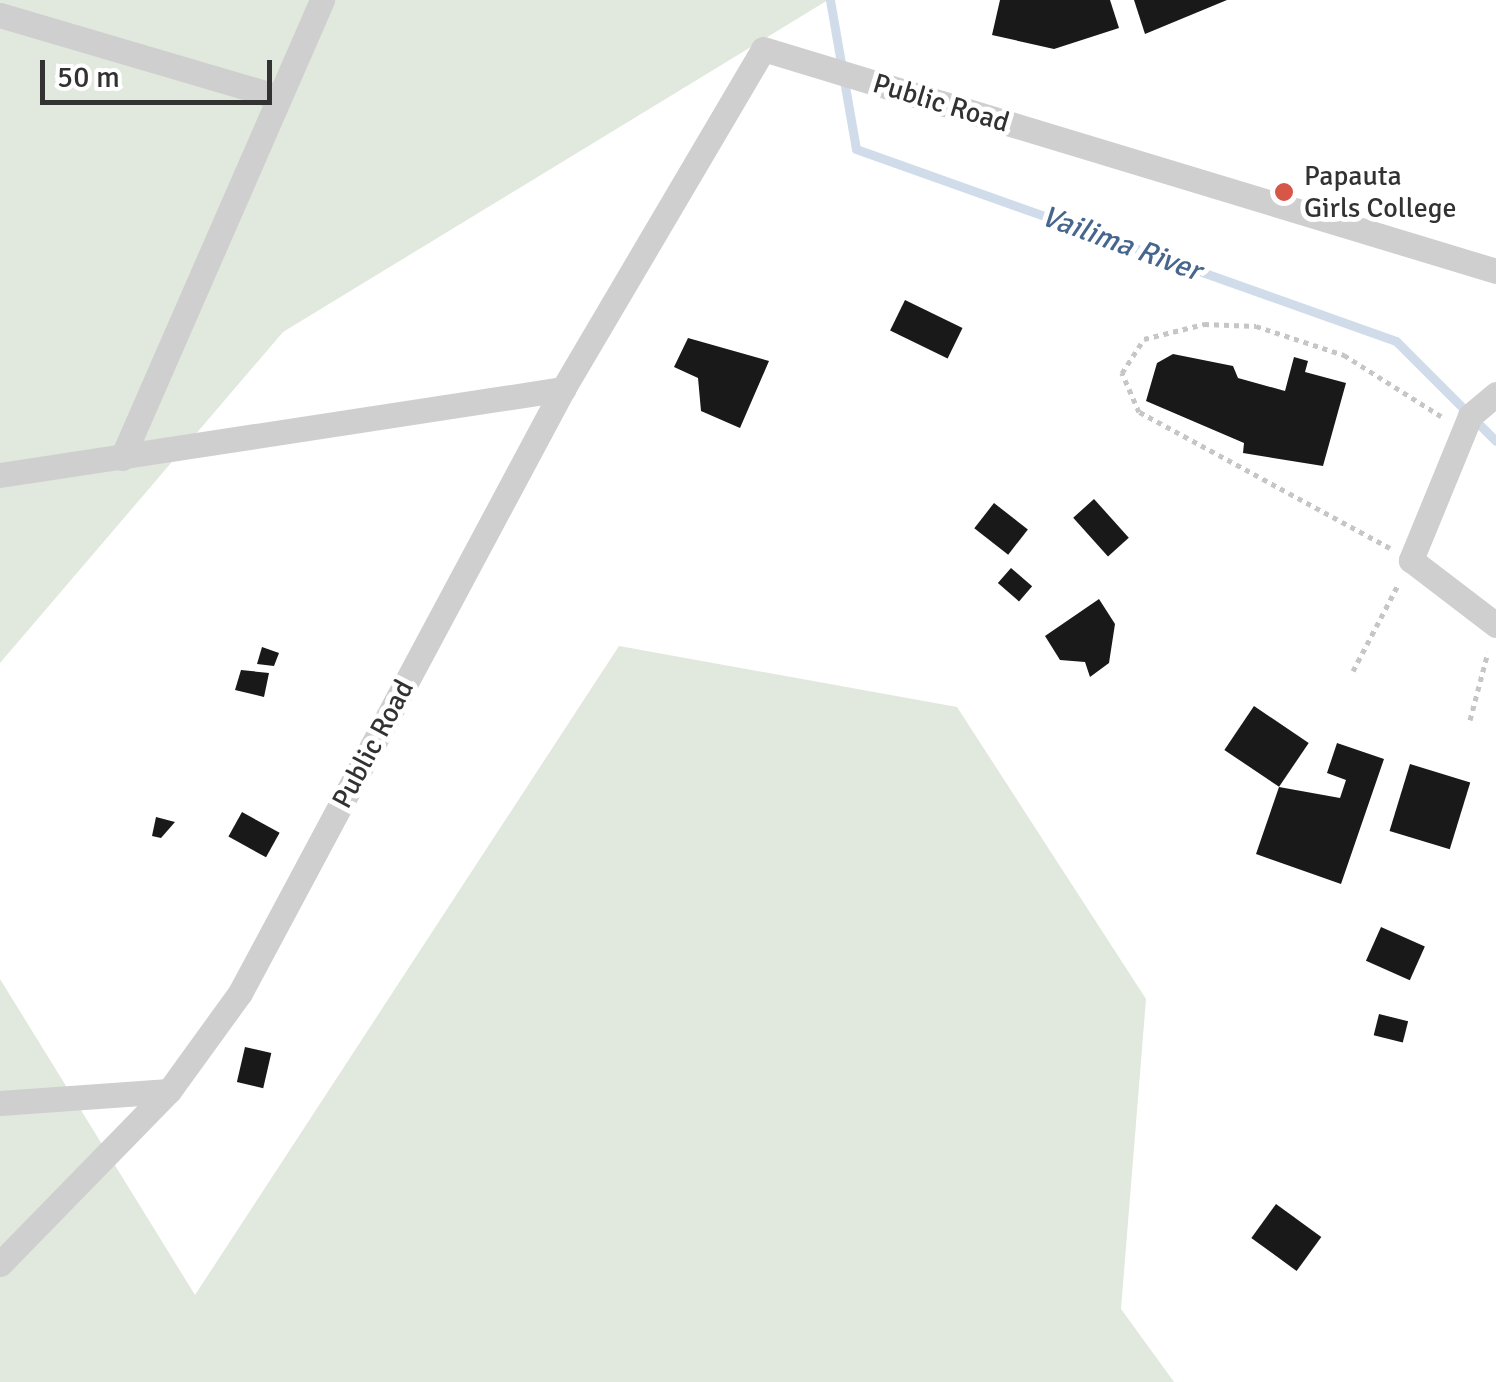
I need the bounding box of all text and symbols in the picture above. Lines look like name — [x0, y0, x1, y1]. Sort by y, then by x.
scale bar — [45, 40, 278, 102]
text: 50 m — [57, 59, 120, 96]
street label: Public Road — [869, 66, 1013, 140]
place label: Papauta Girls College — [1304, 159, 1456, 225]
marker: Papauta Girls College — [1273, 181, 1295, 203]
water label: Vailima River — [1036, 199, 1206, 289]
street label: Public Road — [325, 674, 421, 814]

